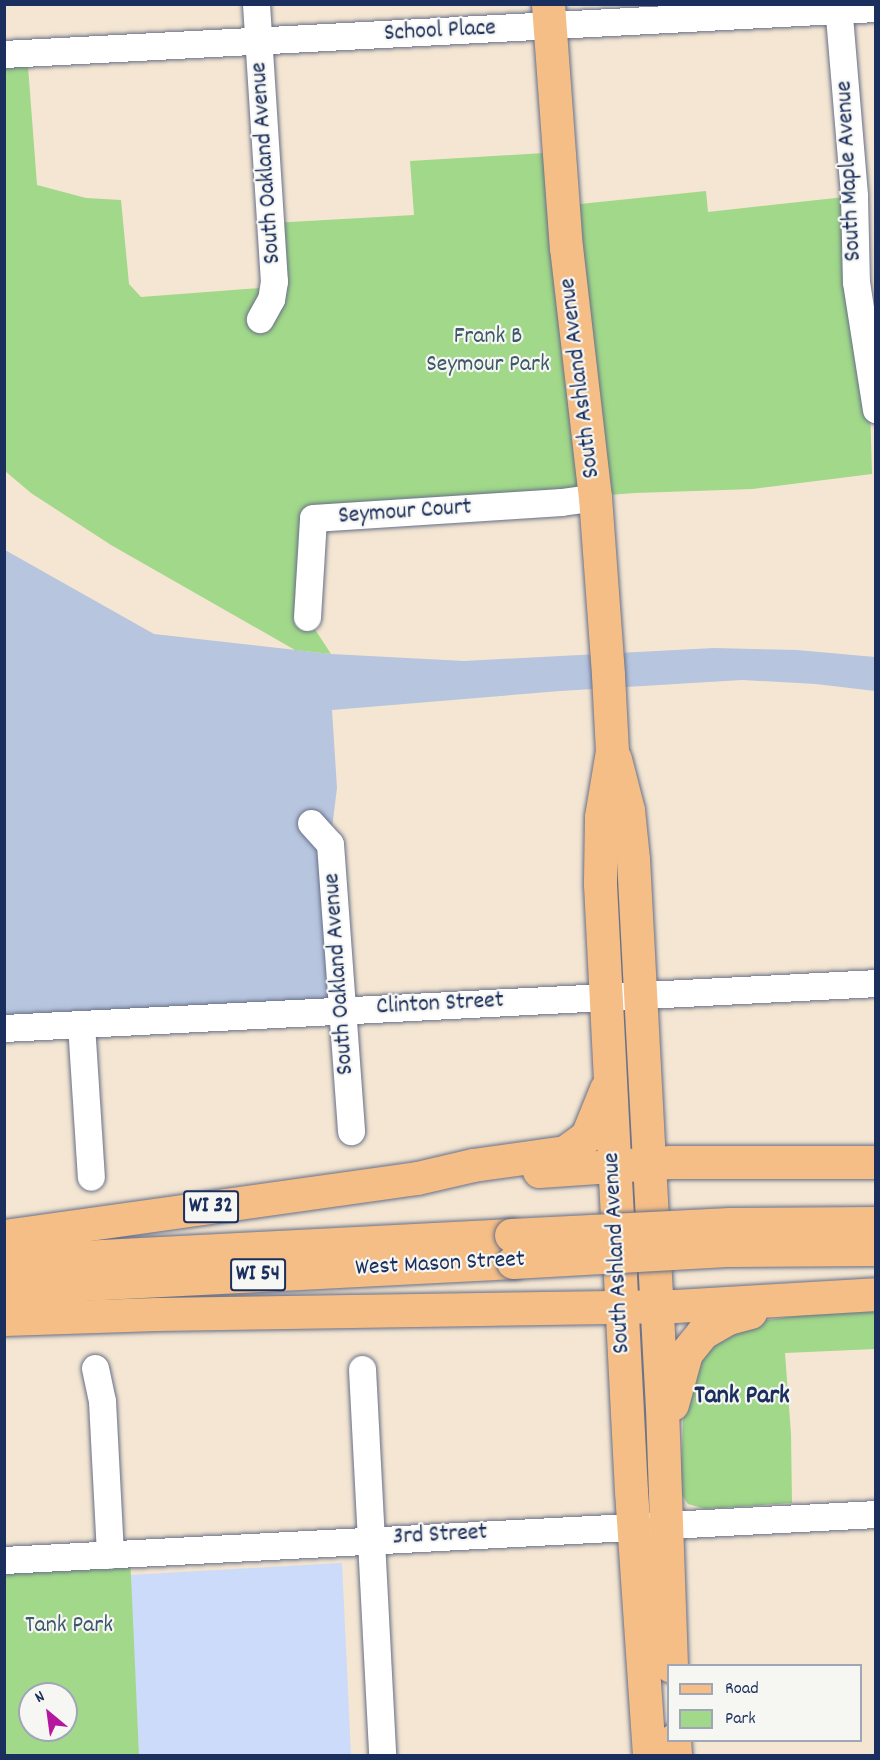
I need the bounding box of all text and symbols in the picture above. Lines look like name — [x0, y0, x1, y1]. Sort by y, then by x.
street label: School Place — [383, 15, 497, 49]
street label: South Oakland Avenue — [246, 61, 288, 265]
street label: South Maple Avenue — [831, 80, 869, 262]
street label: South Ashland Avenue — [554, 276, 608, 480]
park label: Frank B Seymour Park — [426, 324, 550, 380]
street label: Seymour Court — [337, 494, 473, 532]
street label: South Oakland Avenue — [319, 872, 361, 1076]
street label: Clinton Street — [376, 987, 504, 1023]
street label: South Ashland Avenue — [598, 1152, 638, 1354]
road number: WI 32 — [182, 1188, 240, 1226]
street label: West Mason Street — [354, 1246, 526, 1284]
road number: WI 54 — [230, 1256, 286, 1294]
district label: Tank Park — [694, 1381, 790, 1413]
street label: 3rd Street — [392, 1519, 488, 1553]
park label: Tank Park — [25, 1613, 113, 1641]
legend — [667, 1664, 862, 1742]
text: Road — [725, 1677, 759, 1702]
north arrow — [18, 1682, 78, 1742]
text: N — [31, 1686, 49, 1710]
text: Park — [725, 1707, 756, 1732]

